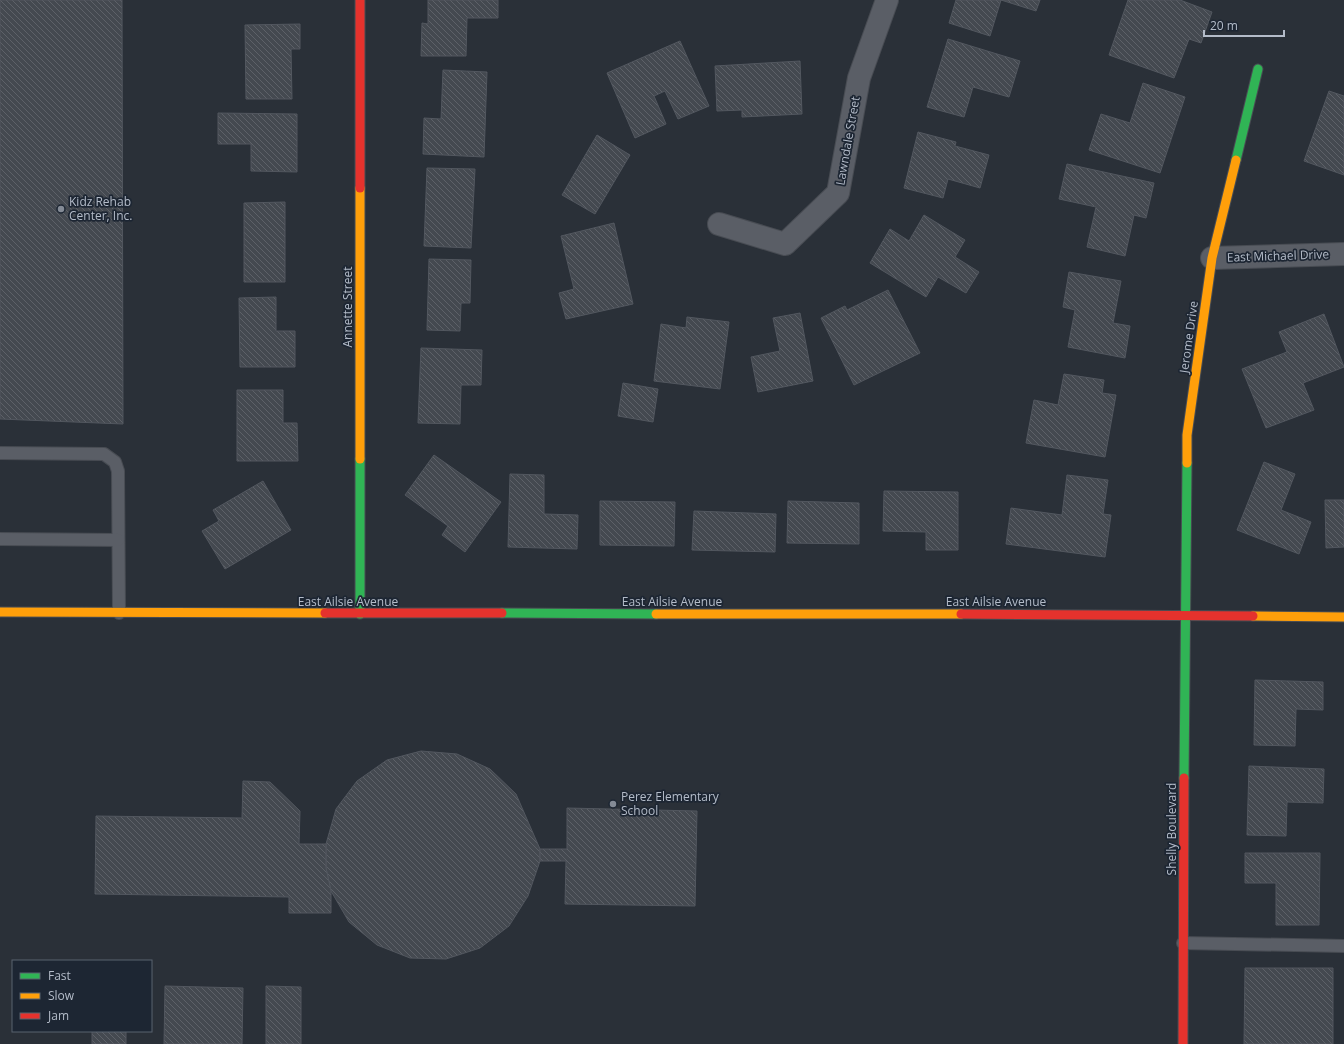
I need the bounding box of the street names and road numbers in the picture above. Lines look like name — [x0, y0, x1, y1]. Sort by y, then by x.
street label: Lawndale Street — [831, 95, 864, 187]
street label: East Michael Drive — [1227, 245, 1330, 266]
street label: Annette Street — [339, 267, 356, 347]
street label: Jerome Drive — [1175, 300, 1202, 375]
street label: East Ailsie Avenue — [298, 593, 398, 610]
street label: East Ailsie Avenue — [622, 593, 722, 610]
street label: East Ailsie Avenue — [946, 593, 1046, 610]
street label: Shelly Boulevard — [1163, 783, 1180, 875]

